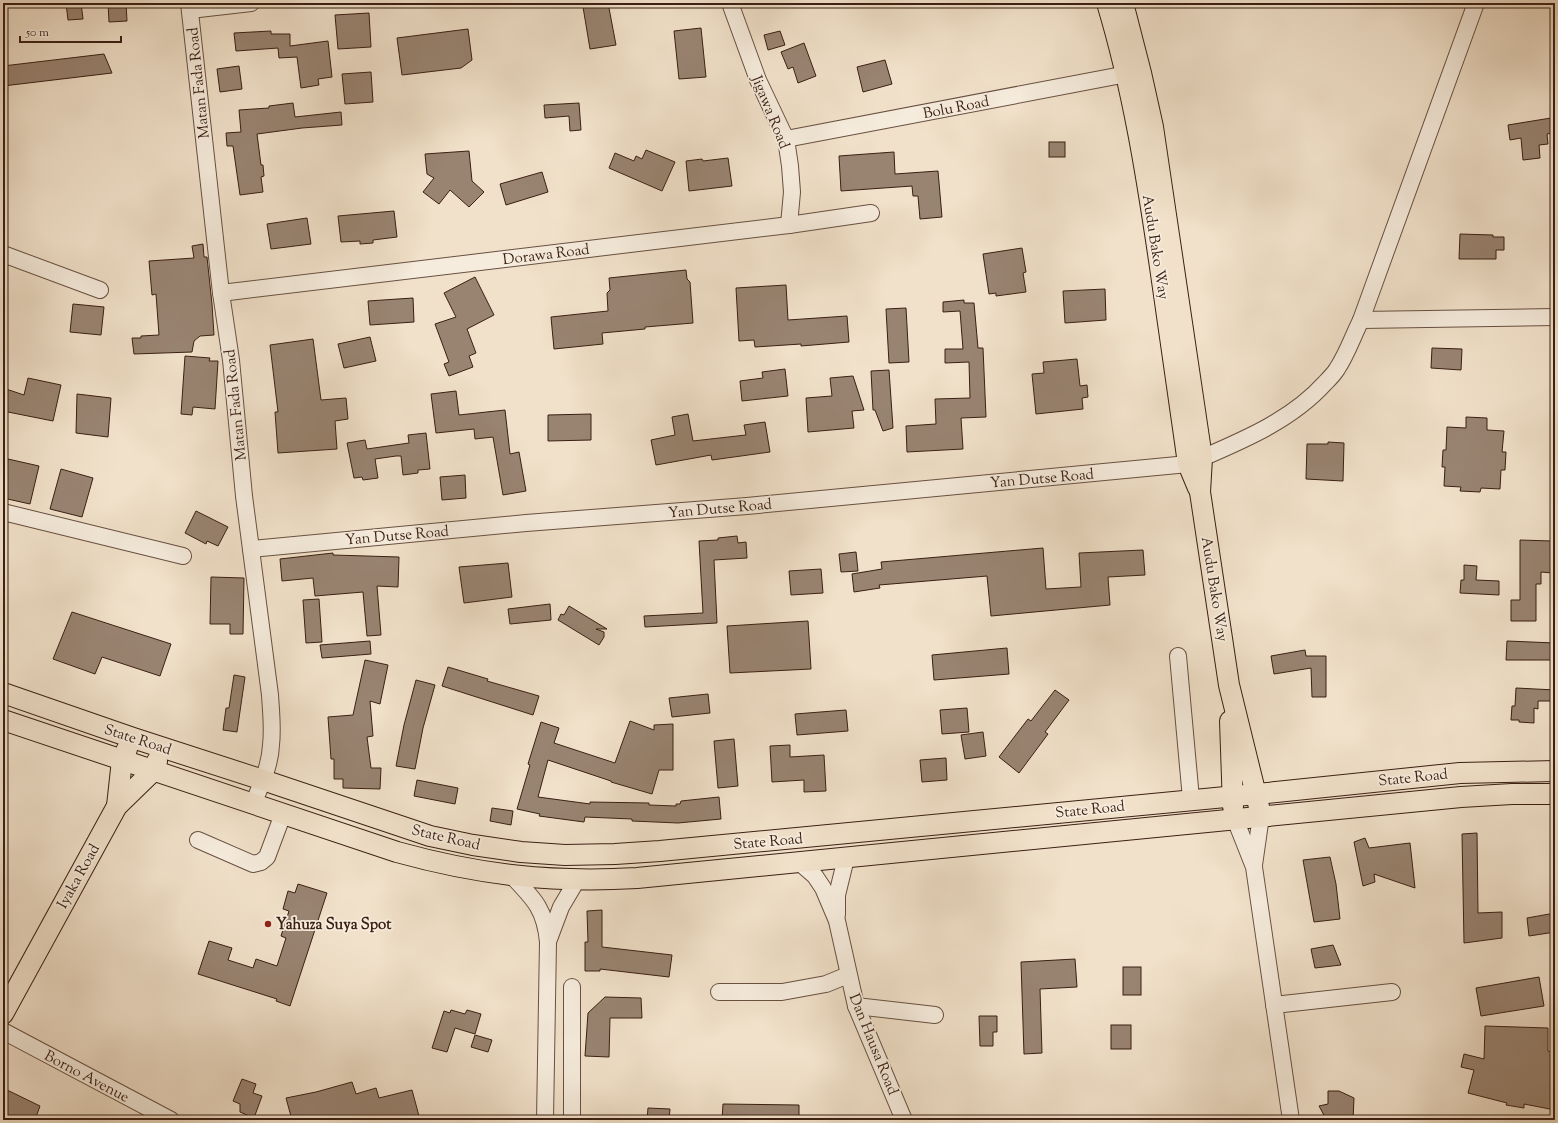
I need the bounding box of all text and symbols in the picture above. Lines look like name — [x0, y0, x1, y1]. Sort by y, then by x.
scale bar — [20, 18, 121, 44]
text: 50 m — [25, 24, 49, 42]
street label: Matan Fada Road — [183, 26, 216, 140]
street label: Jigawa Road — [745, 72, 794, 153]
street label: Bolu Road — [921, 92, 992, 125]
street label: Audu Bako Way — [1136, 193, 1173, 302]
street label: Dorawa Road — [501, 240, 591, 271]
street label: Matan Fada Road — [220, 348, 253, 462]
street label: Yan Dutse Road — [989, 464, 1095, 494]
street label: Yan Dutse Road — [667, 494, 773, 524]
street label: Yan Dutse Road — [344, 521, 450, 551]
street label: Audu Bako Way — [1195, 535, 1232, 644]
street label: State Road — [101, 720, 175, 761]
street label: State Road — [1377, 764, 1450, 793]
street label: State Road — [1054, 796, 1127, 825]
street label: State Road — [409, 820, 483, 857]
street label: State Road — [732, 829, 804, 856]
street label: Iyaka Road — [53, 840, 106, 913]
place label: Yahuza Suya Spot — [276, 915, 392, 936]
marker: Yahuza Suya Spot — [263, 919, 273, 929]
street label: Dan Hausa Road — [843, 991, 903, 1099]
street label: Borno Avenue — [40, 1046, 133, 1109]

